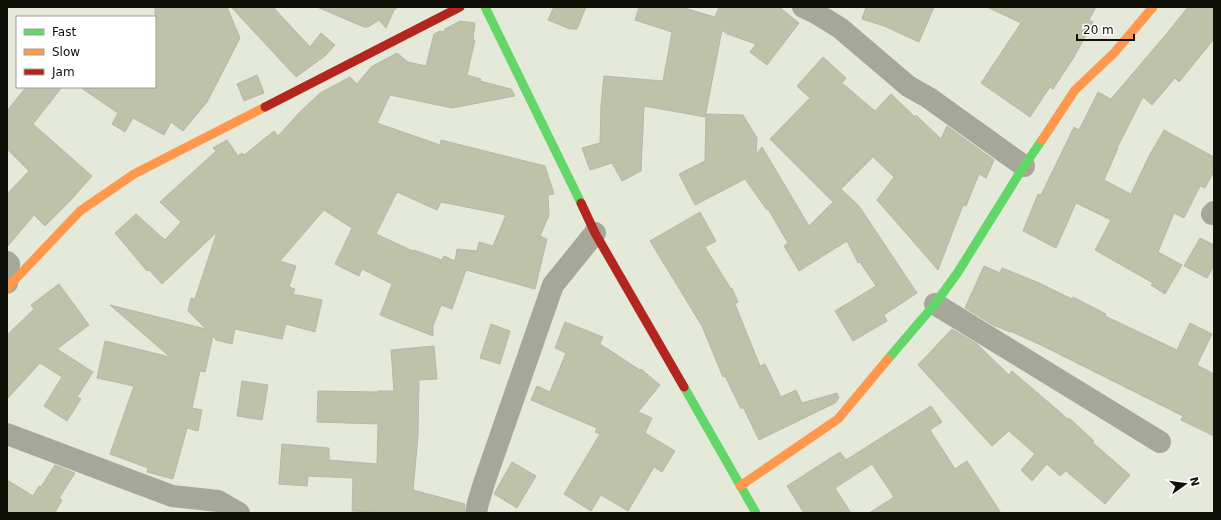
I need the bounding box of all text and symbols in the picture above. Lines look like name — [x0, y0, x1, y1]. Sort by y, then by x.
legend — [16, 16, 156, 88]
scale bar — [1077, 16, 1134, 42]
text: 20 m — [1083, 23, 1114, 37]
text: Fast — [52, 25, 76, 39]
text: Slow — [52, 45, 80, 59]
text: Jam — [51, 65, 75, 79]
north arrow — [1165, 464, 1205, 504]
text: N — [1187, 476, 1202, 488]

